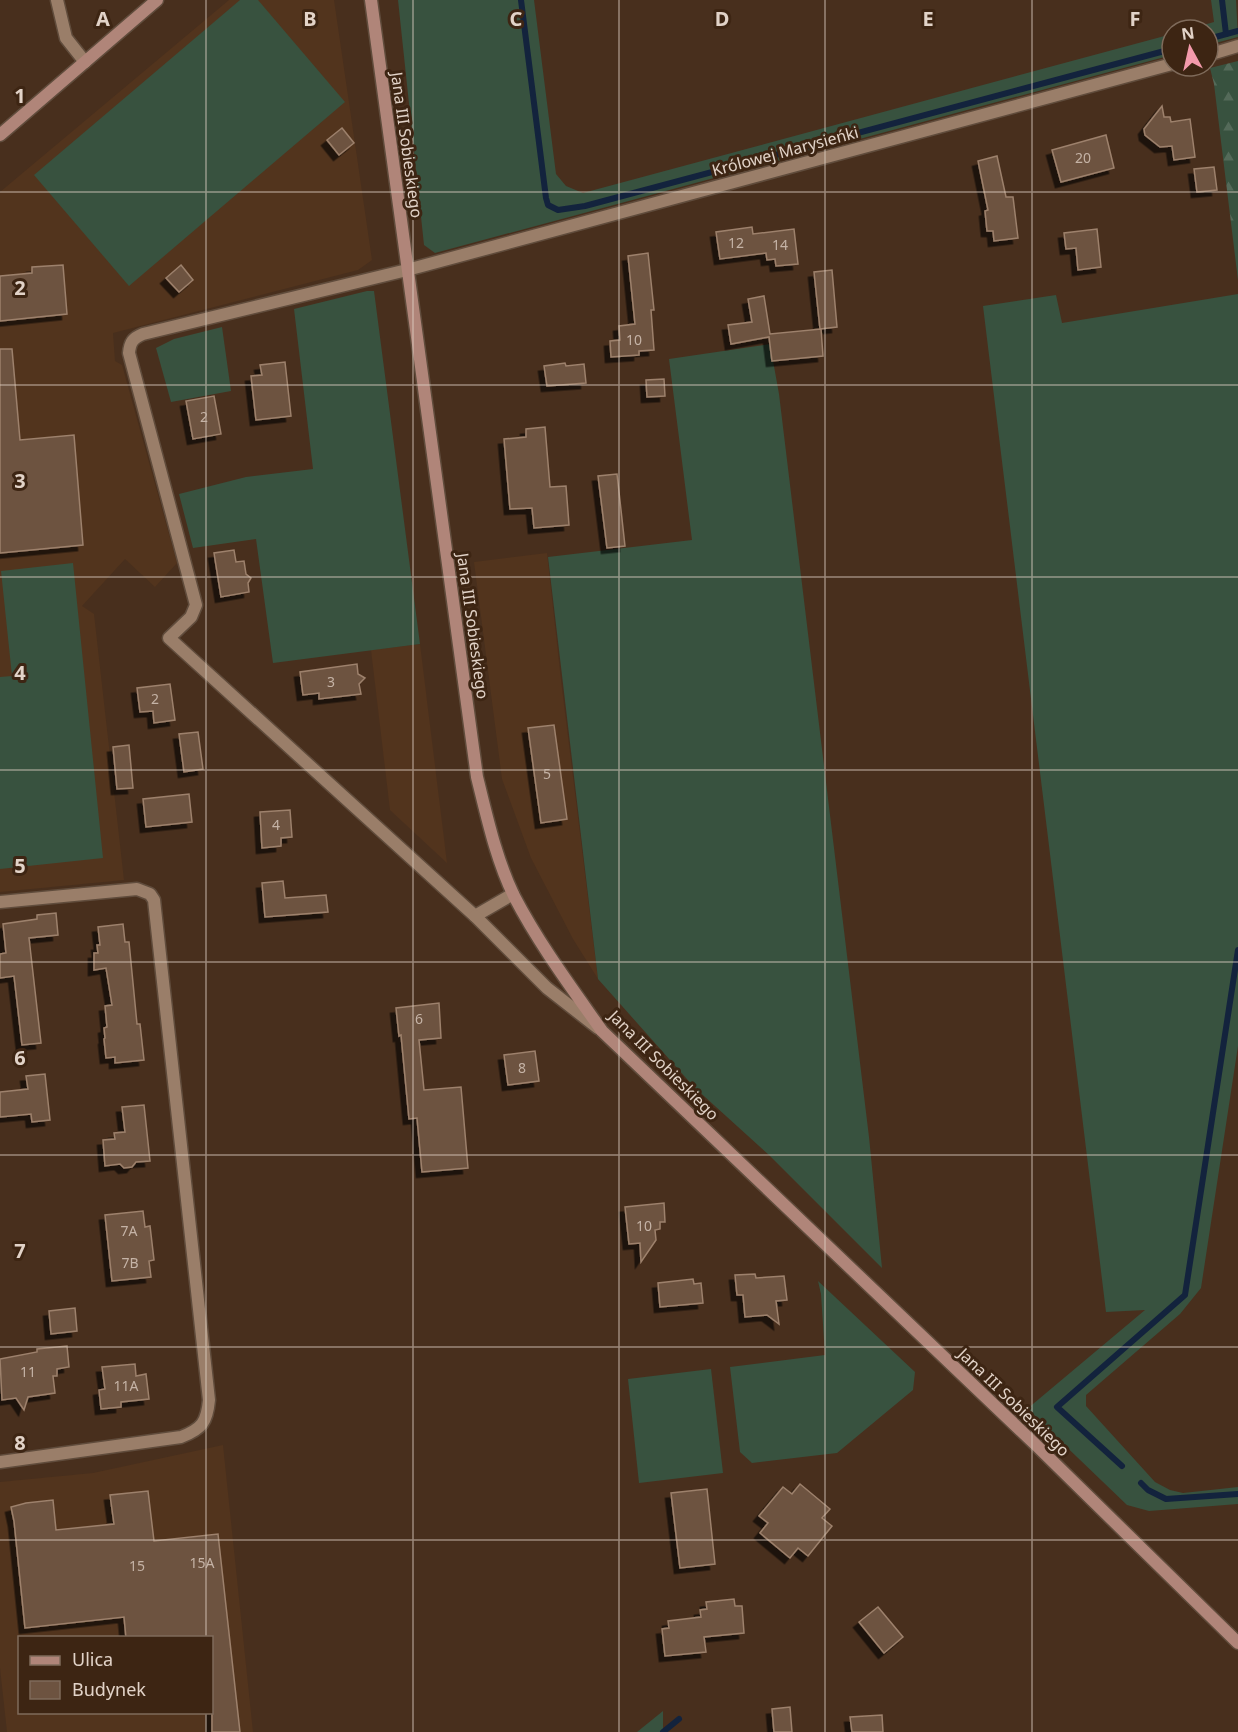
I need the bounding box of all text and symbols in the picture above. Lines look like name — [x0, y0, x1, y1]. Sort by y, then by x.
text: A — [96, 5, 110, 32]
text: B — [303, 5, 317, 32]
text: C — [510, 5, 523, 32]
text: D — [715, 5, 729, 32]
text: E — [922, 5, 934, 32]
text: F — [1130, 5, 1140, 32]
north arrow — [1160, 18, 1220, 78]
text: N — [1180, 21, 1196, 45]
street label: Jana III Sobieskiego — [386, 69, 428, 219]
text: 1 — [14, 82, 26, 109]
street label: Królowej Marysieńki — [709, 121, 861, 181]
house number: 20 — [1075, 148, 1091, 167]
house number: 12 — [728, 233, 744, 252]
house number: 14 — [772, 235, 788, 254]
text: 2 — [14, 274, 26, 301]
house number: 10 — [626, 330, 642, 349]
house number: 2 — [200, 407, 208, 426]
text: 3 — [14, 467, 26, 494]
street label: Jana III Sobieskiego — [452, 550, 494, 700]
text: 4 — [14, 659, 26, 686]
house number: 3 — [327, 672, 335, 691]
house number: 2 — [151, 689, 159, 708]
house number: 5 — [543, 764, 551, 783]
house number: 4 — [272, 815, 280, 834]
text: 5 — [14, 852, 26, 879]
street label: Jana III Sobieskiego — [603, 1004, 724, 1125]
house number: 6 — [415, 1009, 423, 1028]
text: 6 — [14, 1044, 26, 1071]
house number: 8 — [518, 1058, 526, 1077]
house number: 10 — [636, 1216, 652, 1235]
house number: 7A — [121, 1221, 138, 1240]
text: 7 — [14, 1237, 26, 1264]
house number: 7B — [121, 1253, 139, 1272]
street label: Jana III Sobieskiego — [952, 1342, 1075, 1461]
house number: 11 — [20, 1362, 36, 1381]
house number: 11A — [114, 1376, 139, 1395]
text: 8 — [14, 1429, 26, 1456]
house number: 15A — [190, 1553, 215, 1572]
house number: 15 — [129, 1556, 145, 1575]
legend — [18, 1636, 213, 1714]
text: Ulica — [72, 1647, 113, 1671]
text: Budynek — [72, 1677, 146, 1701]

